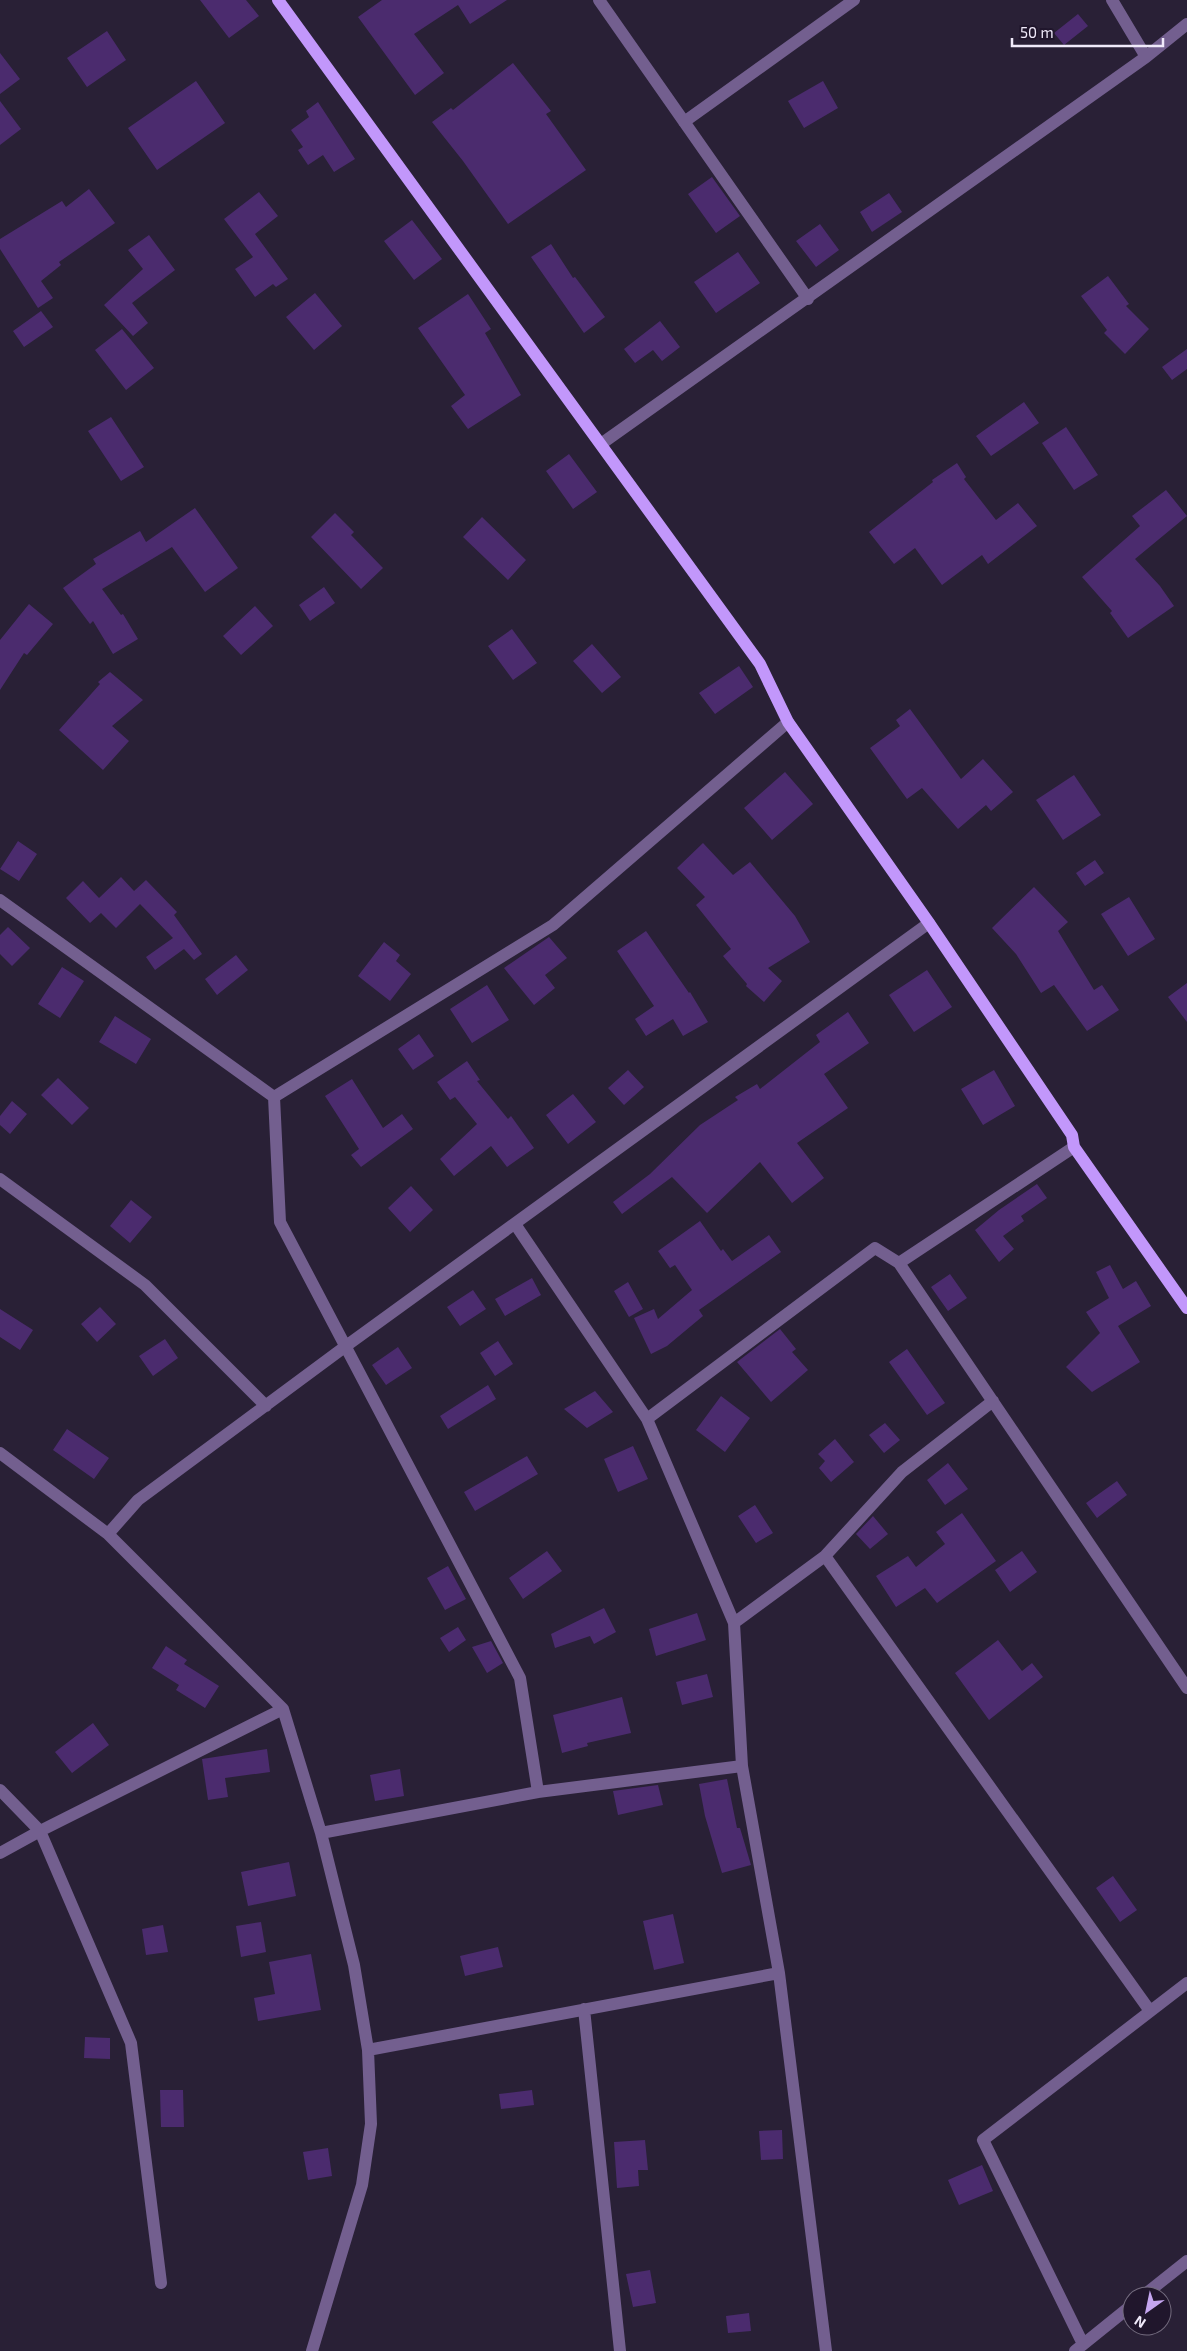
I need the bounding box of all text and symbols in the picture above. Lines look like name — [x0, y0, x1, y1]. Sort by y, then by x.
scale bar — [1012, 15, 1163, 47]
text: 50 m — [1020, 23, 1054, 41]
north arrow — [1122, 2286, 1172, 2336]
text: N — [1131, 2312, 1149, 2332]

